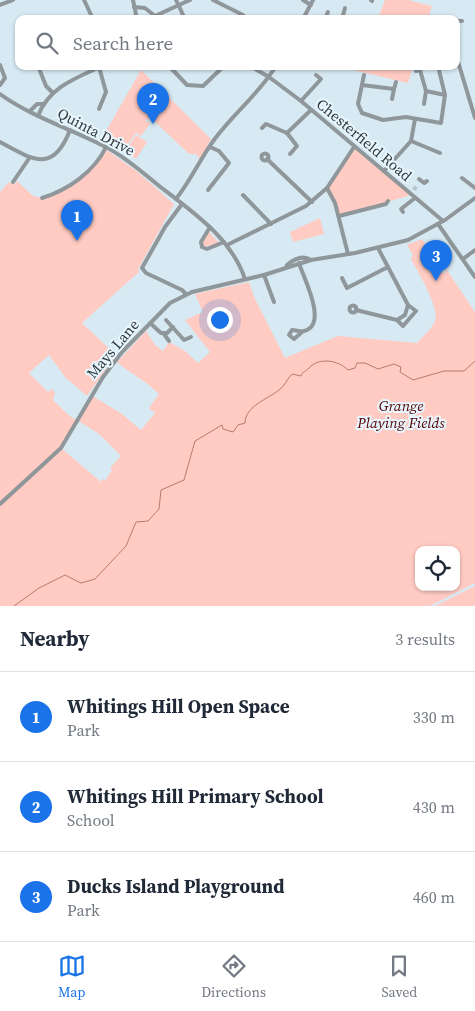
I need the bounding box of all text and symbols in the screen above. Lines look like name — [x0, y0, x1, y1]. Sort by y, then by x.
search box — [15, 15, 460, 70]
icon: search — [33, 29, 61, 57]
text: Search here — [73, 30, 173, 56]
pin: 2 — [137, 83, 169, 124]
street label: Chesterfield Road — [312, 93, 417, 186]
street label: Quinta Drive — [54, 102, 139, 161]
pin: 1 — [61, 200, 93, 241]
pin: 3 — [420, 240, 452, 281]
your location — [207, 307, 233, 333]
street label: Mays Lane — [82, 314, 144, 383]
park label: Grange Playing Fields — [356, 395, 445, 433]
map controls — [415, 546, 460, 591]
button: locate — [415, 546, 460, 591]
text: Nearby — [20, 624, 90, 653]
text: 3 results — [395, 628, 455, 650]
text: Whitings Hill Open Space — [67, 693, 290, 719]
text: 1 — [32, 706, 40, 728]
text: 330 m — [413, 706, 455, 728]
text: Park — [67, 719, 100, 741]
text: Whitings Hill Primary School — [67, 783, 324, 809]
text: 2 — [32, 796, 40, 818]
text: 430 m — [413, 796, 455, 818]
text: School — [67, 809, 115, 831]
text: Ducks Island Playground — [67, 873, 284, 899]
text: 3 — [32, 886, 40, 908]
text: 460 m — [413, 886, 455, 908]
text: Park — [67, 899, 100, 921]
tab: Map — [58, 952, 86, 1002]
tab: Directions — [201, 952, 266, 1002]
tab: Saved — [381, 952, 417, 1002]

